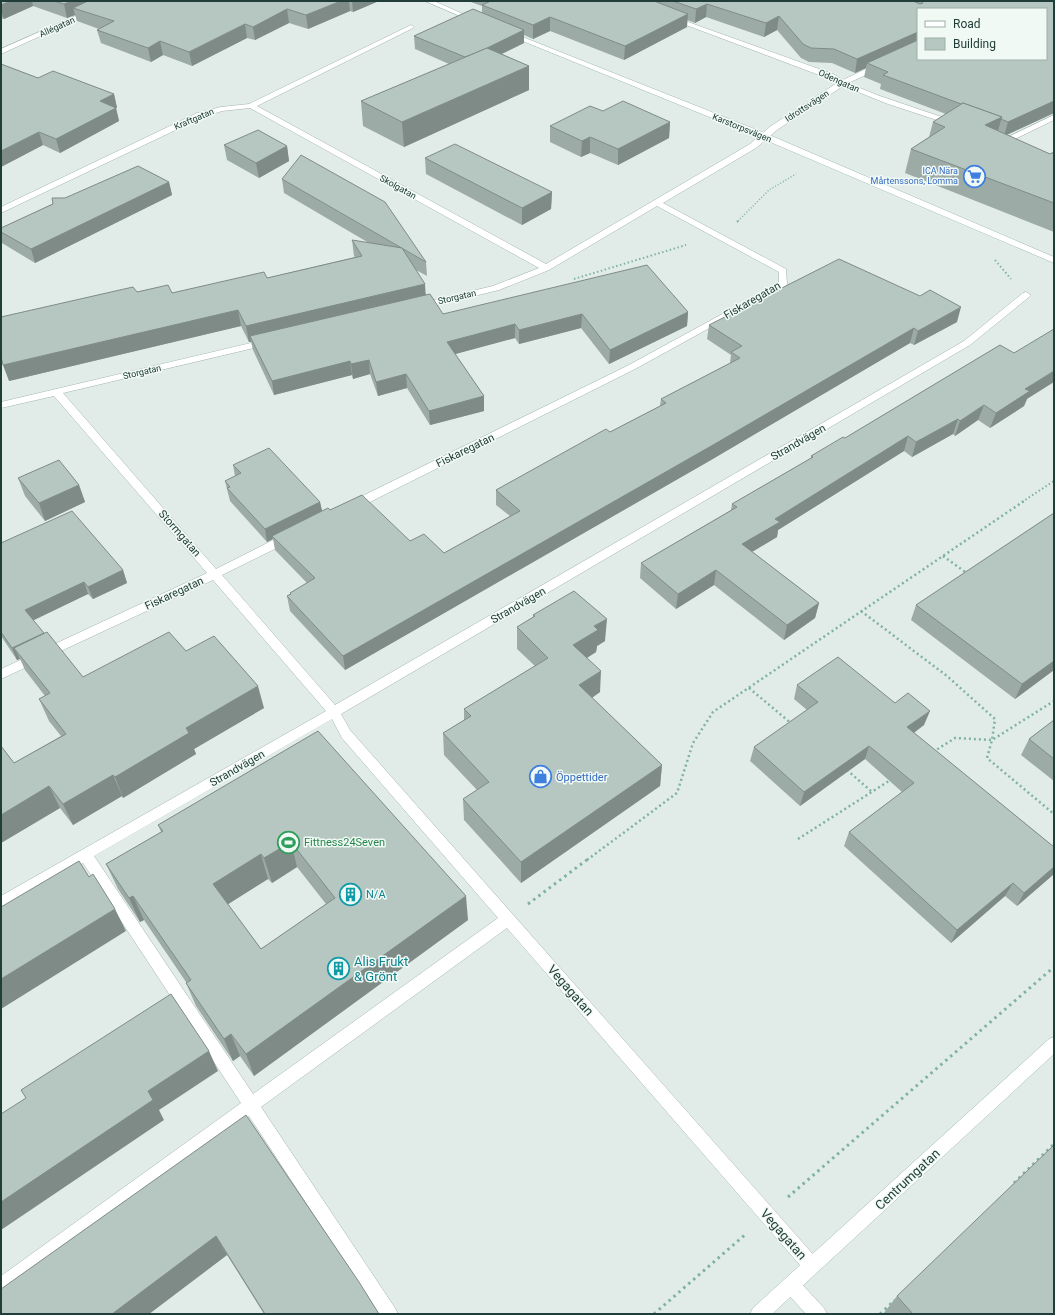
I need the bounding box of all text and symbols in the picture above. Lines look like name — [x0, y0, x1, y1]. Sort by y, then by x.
legend — [917, 8, 1047, 60]
street label: Allégatan — [38, 15, 76, 39]
text: Road — [953, 17, 981, 31]
text: Building — [953, 37, 996, 51]
street label: Odengatan — [817, 68, 861, 94]
street label: Idrottsvägen — [783, 88, 831, 124]
street label: Kraftgatan — [173, 106, 215, 132]
street label: Karstorpsvägen — [711, 112, 773, 144]
supermarket icon: ICA Nära Mårtenssons, Lomma — [961, 163, 987, 189]
place label: ICA Nära Mårtenssons, Lomma — [871, 166, 958, 186]
street label: Skolgatan — [378, 173, 418, 201]
street label: Fiskaregatan — [722, 279, 783, 322]
street label: Storgatan — [437, 288, 477, 306]
street label: Storgatan — [122, 363, 162, 381]
street label: Strandvägen — [768, 421, 828, 463]
street label: Fiskaregatan — [434, 431, 497, 470]
street label: Stormgatan — [156, 507, 203, 559]
street label: Fiskaregatan — [143, 574, 206, 613]
street label: Strandvägen — [488, 584, 548, 626]
street label: Strandvägen — [207, 747, 267, 789]
shop icon: Öppettider — [528, 764, 554, 790]
place label: Öppettider — [556, 771, 608, 784]
sports icon: Fittness24Seven — [276, 829, 302, 855]
place label: Fittness24Seven — [304, 836, 385, 849]
building icon: N/A — [337, 881, 363, 907]
place label: N/A — [366, 888, 386, 901]
place label: Alis Frukt & Grönt — [354, 954, 408, 984]
building icon: Alis Frukt & Grönt — [325, 955, 351, 981]
street label: Vegagatan — [545, 962, 597, 1019]
street label: Centrumgatan — [872, 1146, 943, 1213]
street label: Vegagatan — [758, 1206, 810, 1263]

